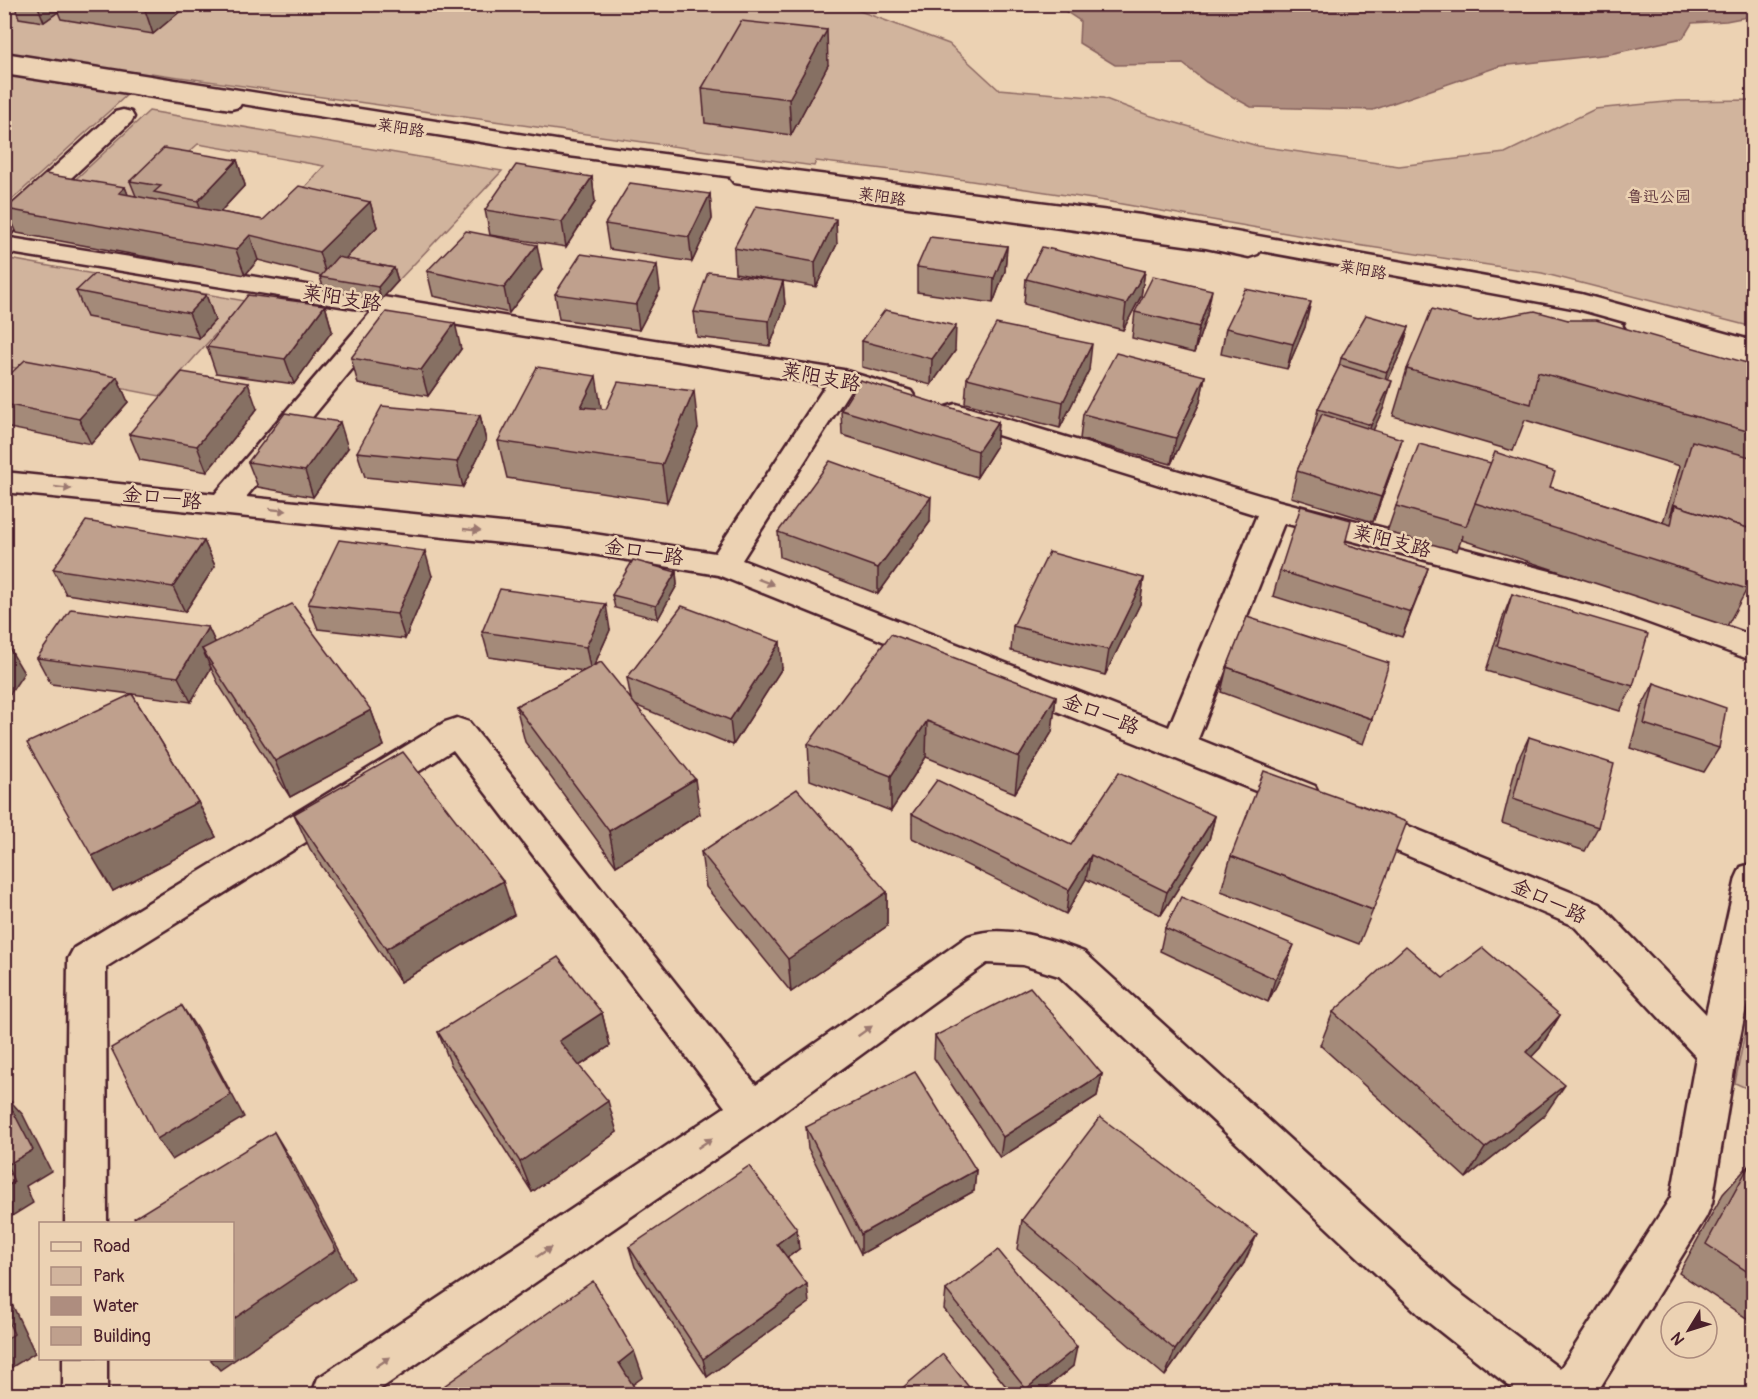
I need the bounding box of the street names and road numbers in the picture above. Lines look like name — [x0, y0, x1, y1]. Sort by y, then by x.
street label: 莱阳路 — [376, 114, 426, 142]
street label: 莱阳路 — [857, 184, 907, 210]
street label: 莱阳路 — [1338, 256, 1388, 284]
street label: 莱阳支路 — [301, 279, 384, 317]
street label: 莱阳支路 — [779, 357, 864, 397]
street label: 金口一路 — [121, 481, 204, 515]
street label: 莱阳支路 — [1350, 519, 1435, 563]
street label: 金口一路 — [603, 533, 686, 571]
street label: 金口一路 — [1059, 688, 1144, 740]
street label: 金口一路 — [1507, 873, 1591, 930]

